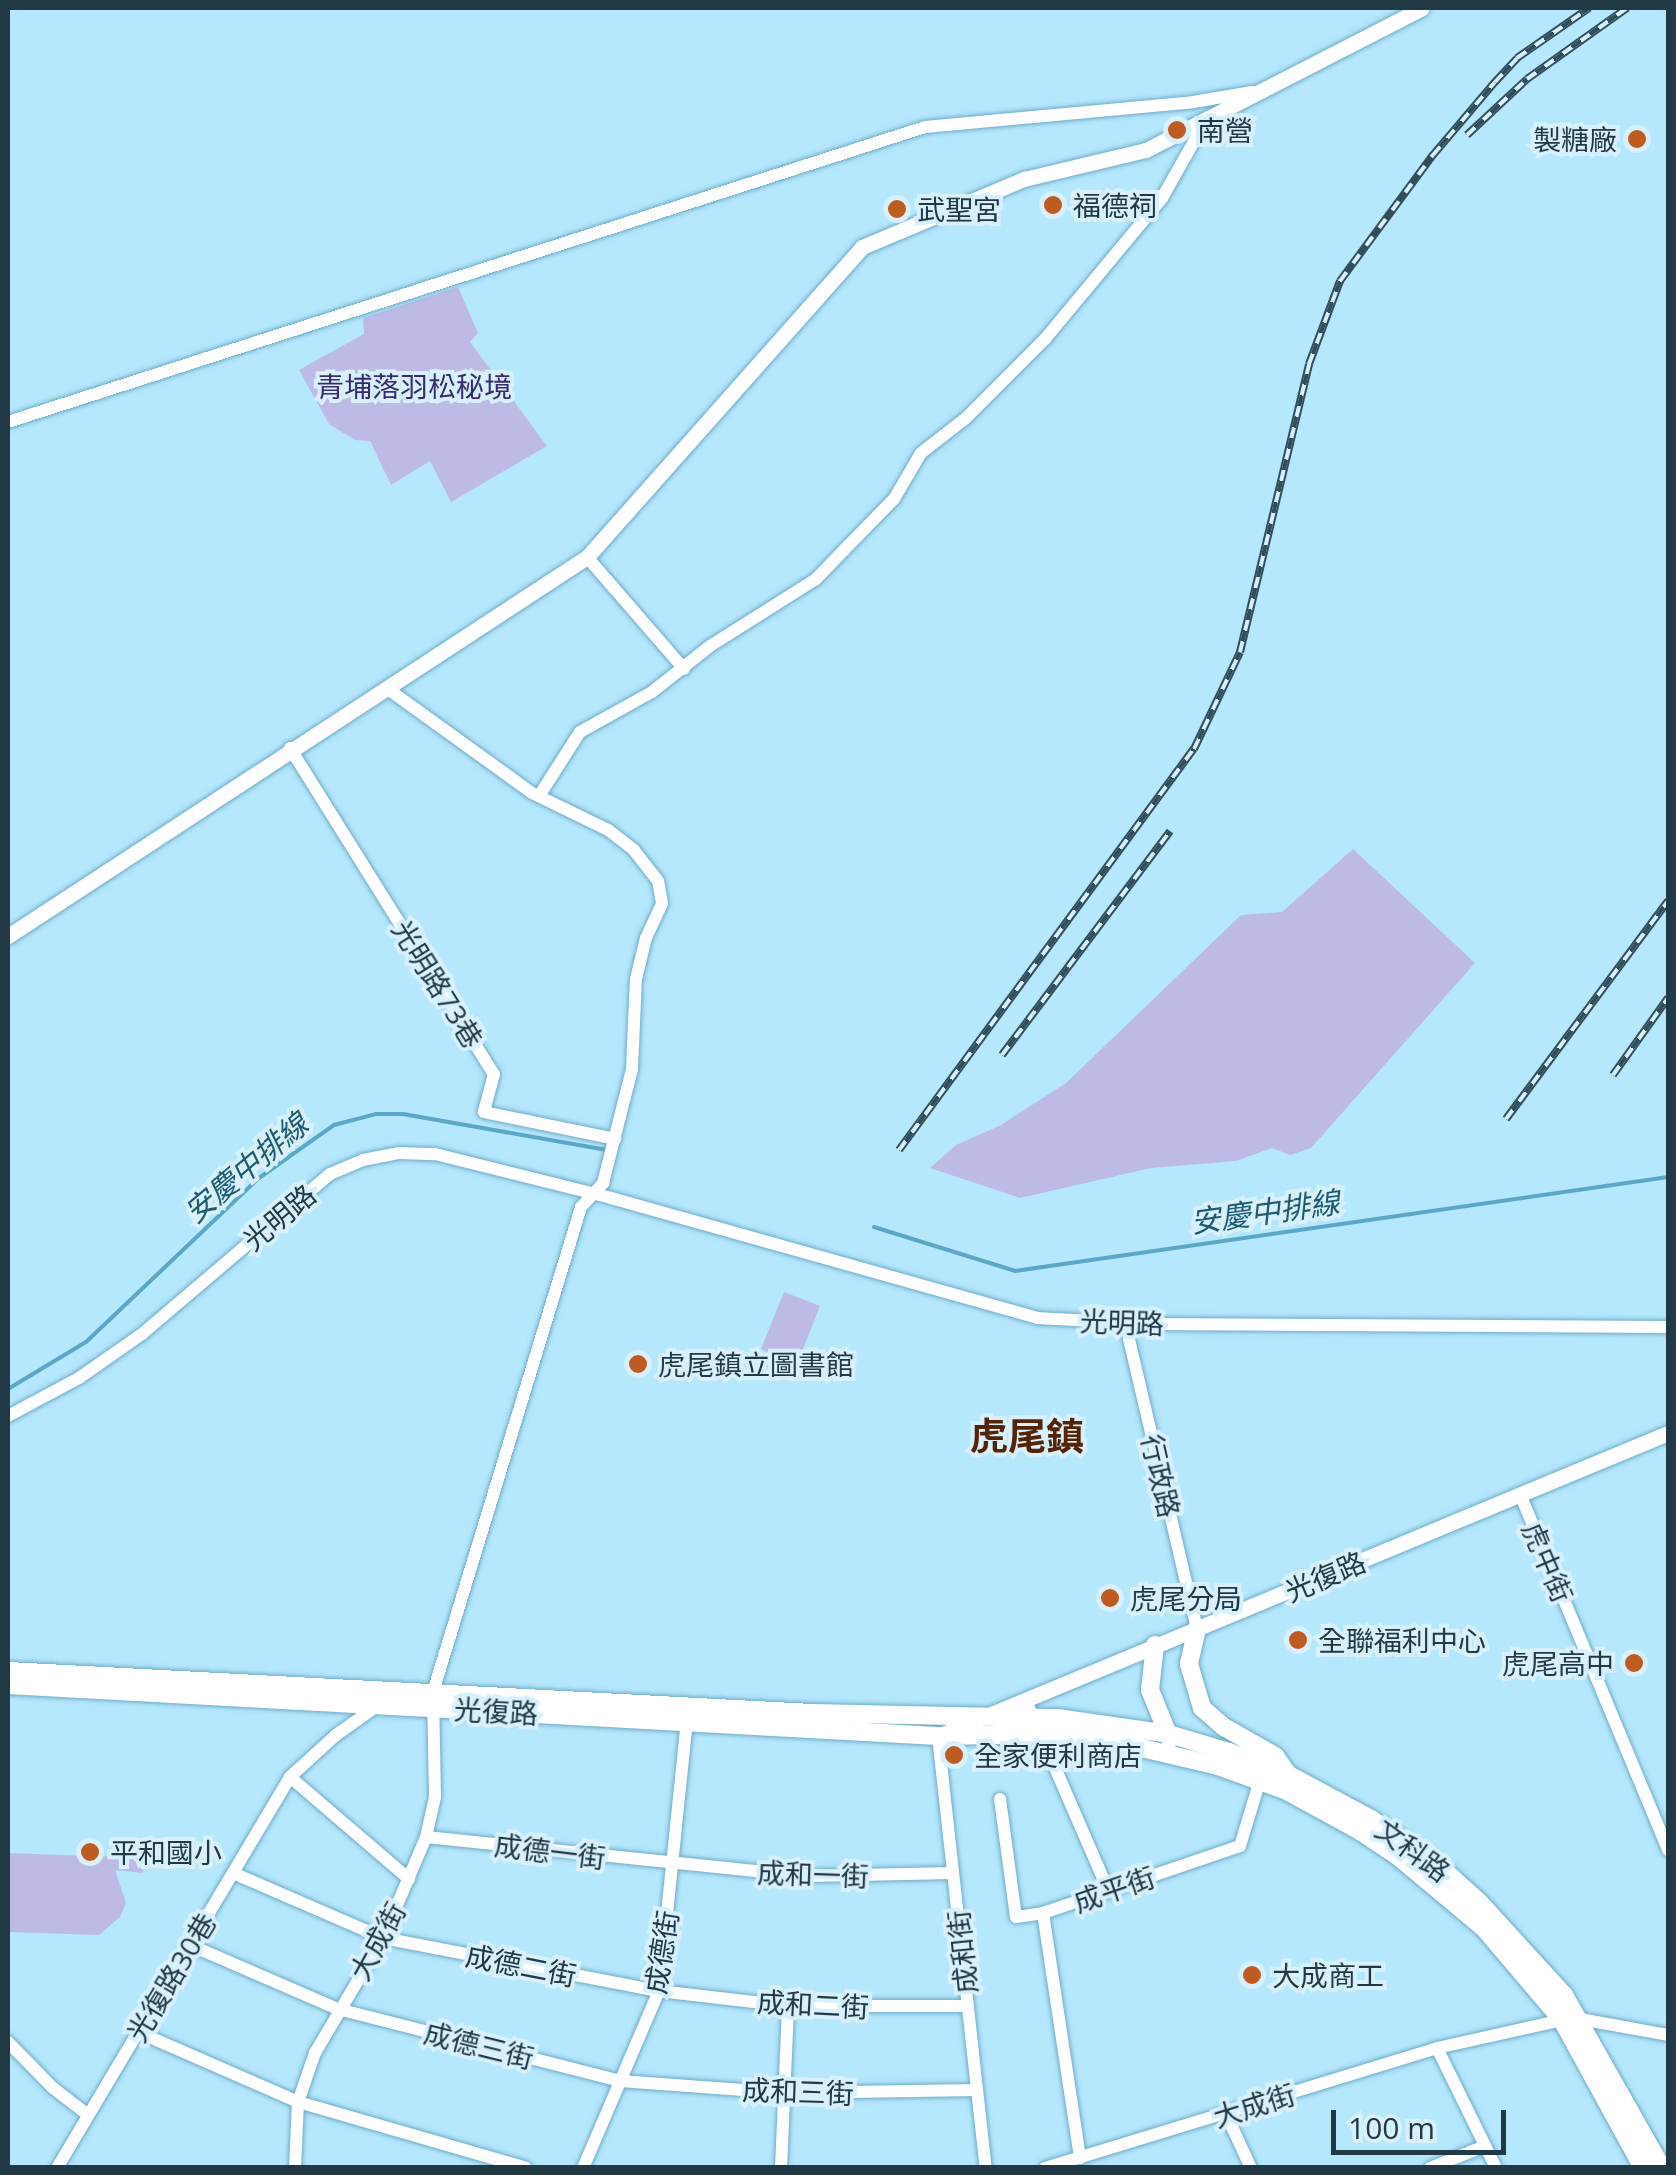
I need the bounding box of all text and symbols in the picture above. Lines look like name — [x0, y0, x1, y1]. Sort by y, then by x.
place label: 南營 — [1197, 113, 1253, 147]
marker: 南營 — [1166, 119, 1188, 141]
place label: 製糖廠 — [1533, 122, 1617, 156]
marker: 製糖廠 — [1626, 128, 1648, 150]
place label: 福德祠 — [1073, 188, 1157, 222]
place label: 武聖宮 — [917, 192, 1001, 226]
marker: 福德祠 — [1042, 194, 1064, 216]
marker: 武聖宮 — [886, 198, 908, 220]
park label: 青埔落羽松秘境 — [316, 369, 512, 403]
street label: 光明路73巷 — [386, 914, 490, 1054]
water label: 安慶中排線 — [177, 1106, 315, 1230]
street label: 光明路 — [236, 1177, 322, 1257]
water label: 安慶中排線 — [1188, 1184, 1342, 1240]
street label: 光明路 — [1079, 1304, 1165, 1340]
place label: 虎尾鎮立圖書館 — [658, 1347, 854, 1381]
marker: 虎尾鎮立圖書館 — [627, 1353, 649, 1375]
district label: 虎尾鎮 — [970, 1413, 1084, 1459]
street label: 行政路 — [1135, 1431, 1187, 1521]
street label: 虎中街 — [1516, 1517, 1580, 1607]
street label: 光復路 — [1280, 1544, 1370, 1608]
place label: 虎尾分局 — [1130, 1581, 1242, 1615]
marker: 虎尾分局 — [1099, 1587, 1121, 1609]
place label: 全聯福利中心 — [1318, 1623, 1486, 1657]
marker: 全聯福利中心 — [1287, 1629, 1309, 1651]
place label: 虎尾高中 — [1502, 1646, 1614, 1680]
marker: 虎尾高中 — [1623, 1652, 1645, 1674]
street label: 光復路 — [453, 1692, 539, 1730]
place label: 全家便利商店 — [974, 1738, 1142, 1772]
marker: 全家便利商店 — [943, 1744, 965, 1766]
street label: 文科路 — [1369, 1812, 1457, 1888]
street label: 成德一街 — [492, 1828, 608, 1874]
place label: 平和國小 — [110, 1835, 222, 1869]
marker: 平和國小 — [79, 1841, 101, 1863]
street label: 成和一街 — [756, 1855, 870, 1893]
street label: 成平街 — [1069, 1859, 1159, 1919]
street label: 大成街 — [342, 1896, 412, 1986]
street label: 光復路30巷 — [120, 1907, 222, 2047]
street label: 成德街 — [638, 1908, 684, 1996]
street label: 成和街 — [941, 1908, 983, 1996]
street label: 成德二街 — [463, 1938, 579, 1992]
place label: 大成商工 — [1272, 1958, 1384, 1992]
marker: 大成商工 — [1241, 1964, 1263, 1986]
street label: 成和二街 — [756, 1984, 870, 2024]
street label: 成德三街 — [421, 2015, 537, 2075]
street label: 成和三街 — [741, 2072, 855, 2110]
street label: 大成街 — [1209, 2077, 1299, 2133]
scale bar — [1336, 2090, 1511, 2152]
text: 100 m — [1348, 2107, 1435, 2148]

